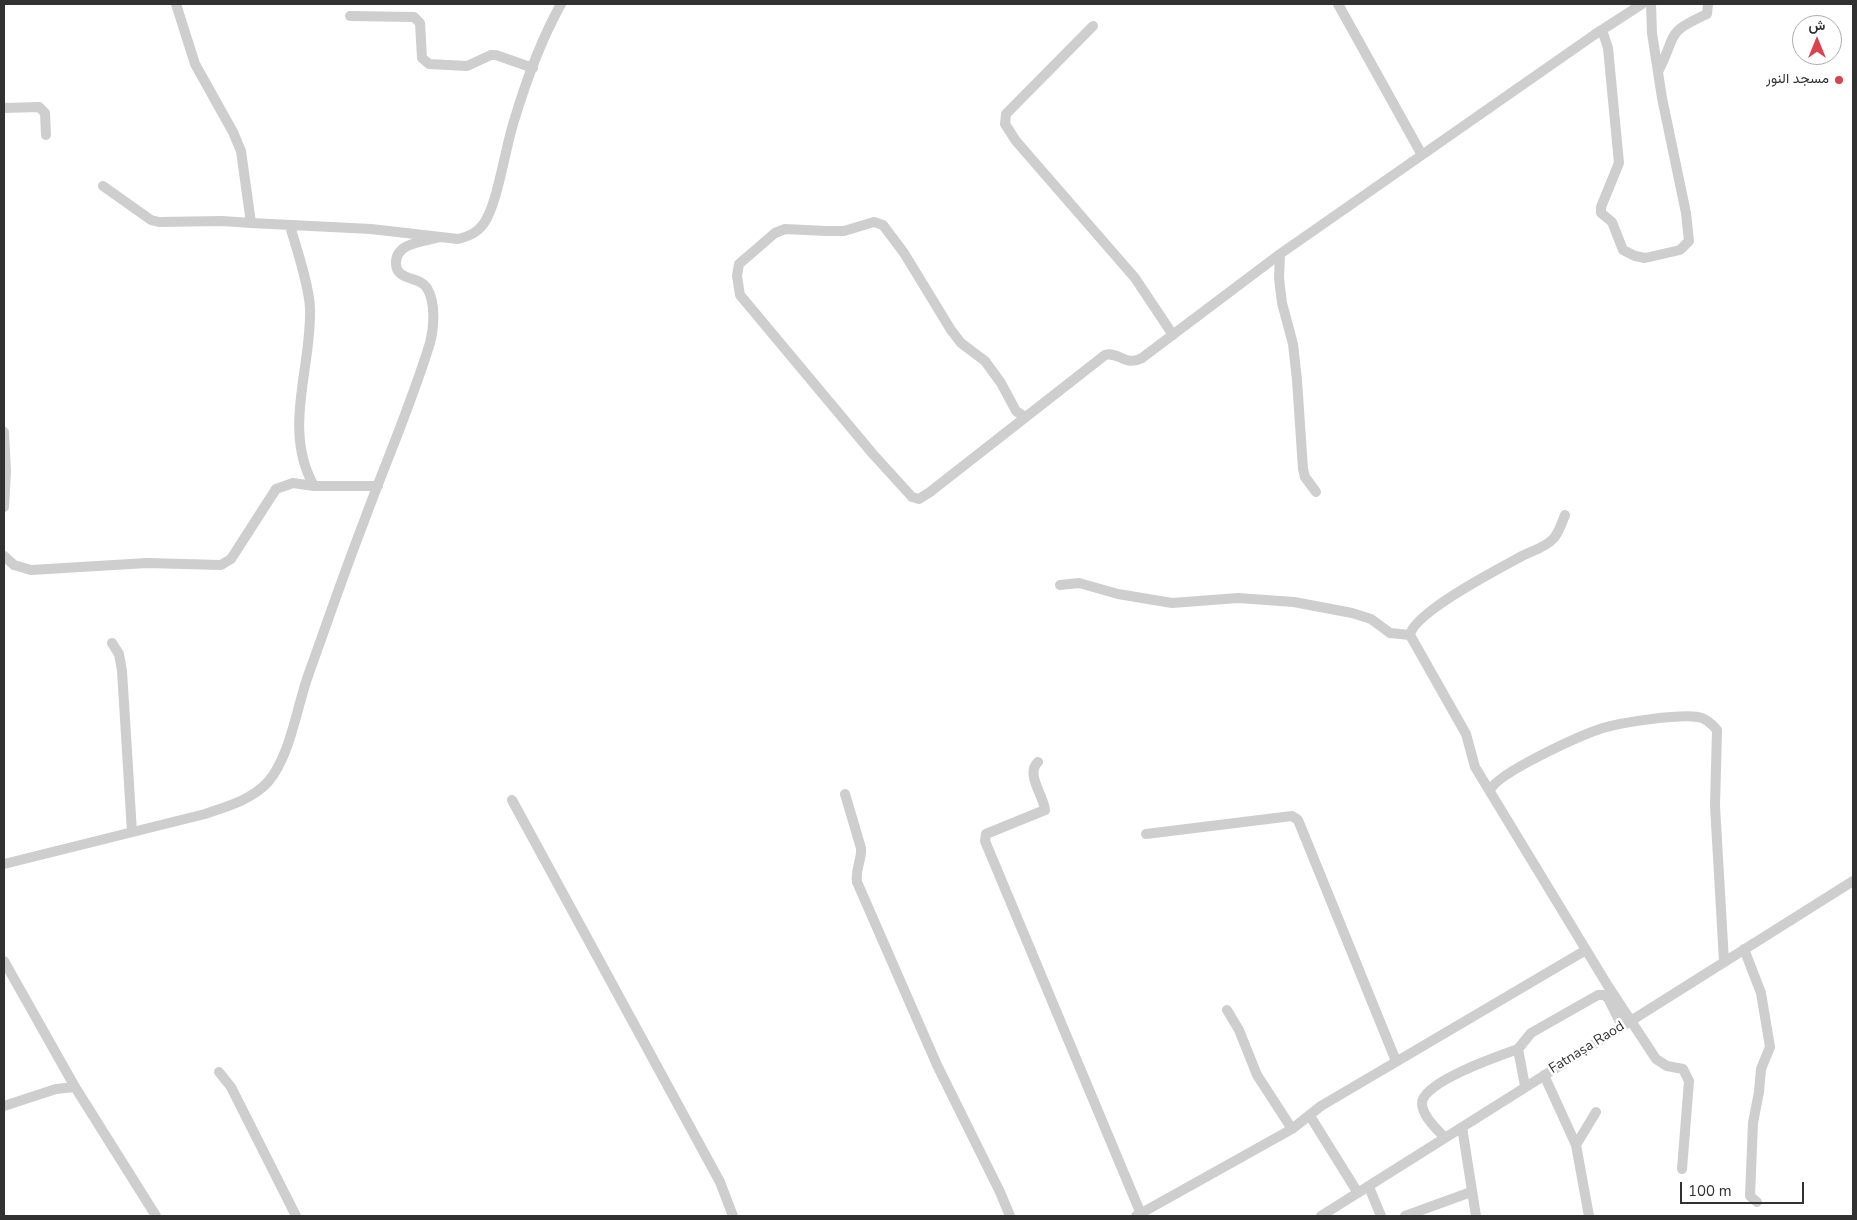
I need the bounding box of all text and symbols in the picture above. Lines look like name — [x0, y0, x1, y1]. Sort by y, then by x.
north arrow — [1792, 15, 1842, 65]
text: ش — [1809, 16, 1825, 35]
place label: مسجد النور — [1766, 72, 1829, 88]
marker: مسجد النور — [1833, 74, 1845, 86]
street label: Fatnaṣa Raod — [1546, 1018, 1628, 1078]
scale bar — [1682, 1172, 1806, 1204]
text: 100 m — [1688, 1181, 1732, 1201]

